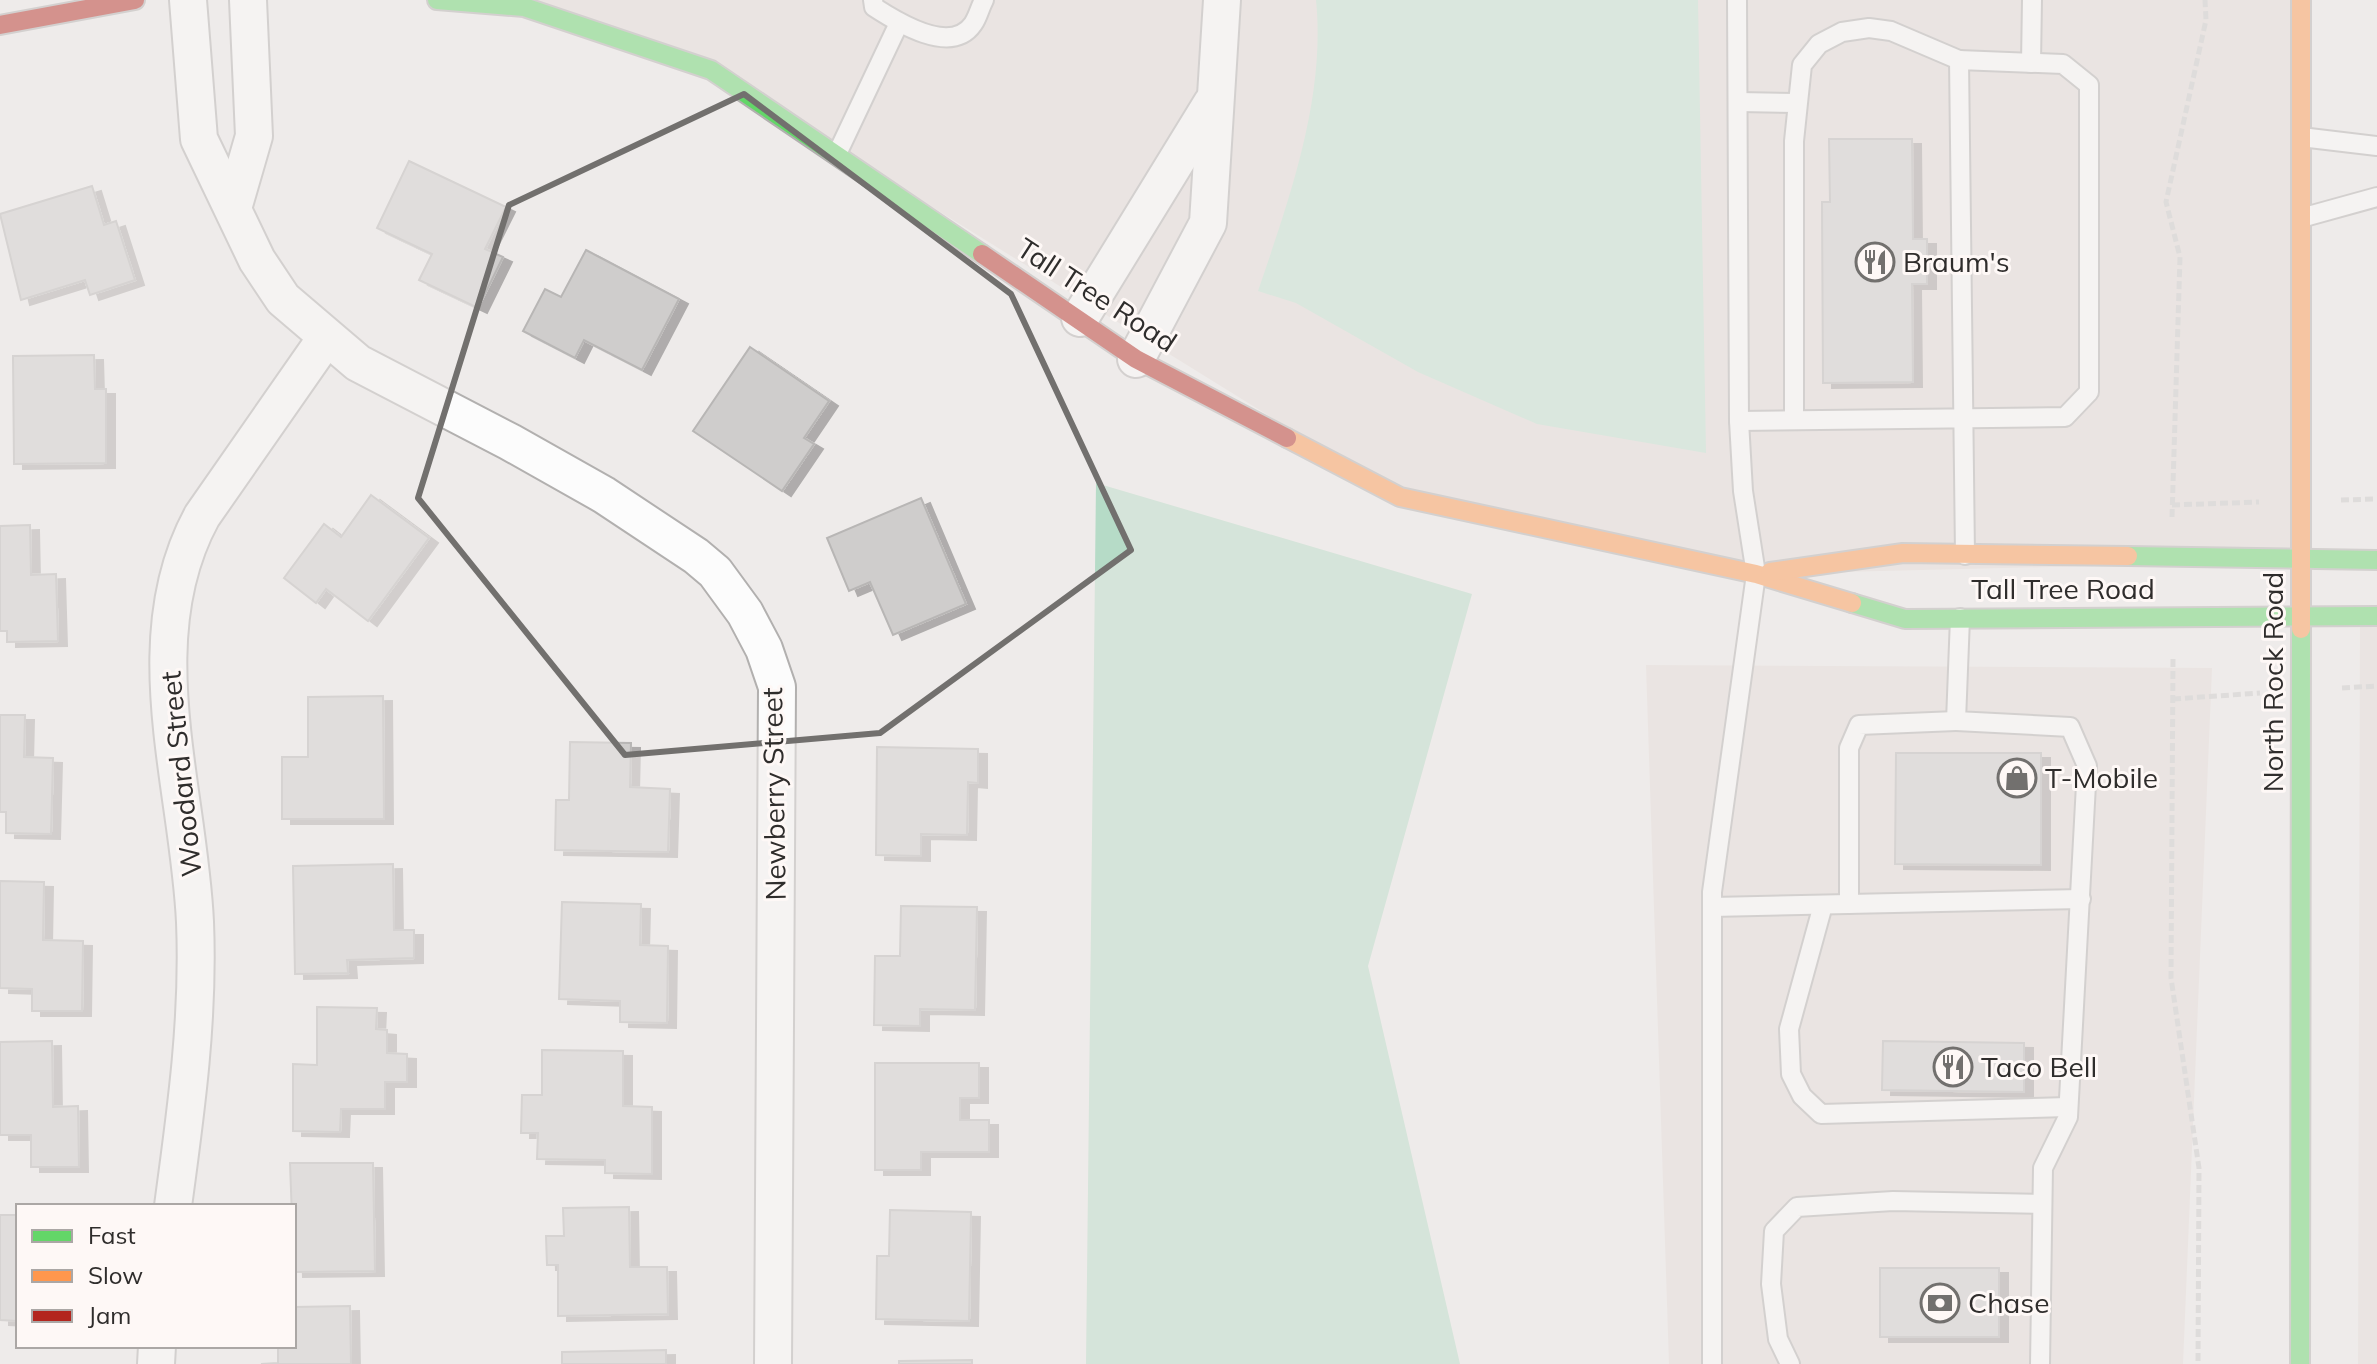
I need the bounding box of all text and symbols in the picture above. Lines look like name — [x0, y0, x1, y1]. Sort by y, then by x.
street label: Tall Tree Road — [1011, 230, 1184, 359]
restaurant icon: Braum's — [1854, 241, 1896, 283]
place label: Braum's — [1903, 244, 2010, 279]
street label: Tall Tree Road — [1971, 571, 2155, 606]
street label: North Rock Road — [2255, 572, 2290, 792]
street label: Woodard Street — [152, 669, 209, 879]
street label: Newberry Street — [754, 687, 793, 901]
shop icon: T-Mobile — [1996, 757, 2038, 799]
place label: T-Mobile — [2045, 760, 2158, 795]
restaurant icon: Taco Bell — [1932, 1046, 1974, 1088]
place label: Taco Bell — [1981, 1049, 2097, 1084]
legend — [16, 1204, 296, 1348]
text: Fast — [88, 1220, 136, 1250]
text: Slow — [88, 1260, 143, 1290]
bank icon: Chase — [1919, 1282, 1961, 1324]
place label: Chase — [1968, 1285, 2049, 1320]
text: Jam — [88, 1300, 131, 1330]

